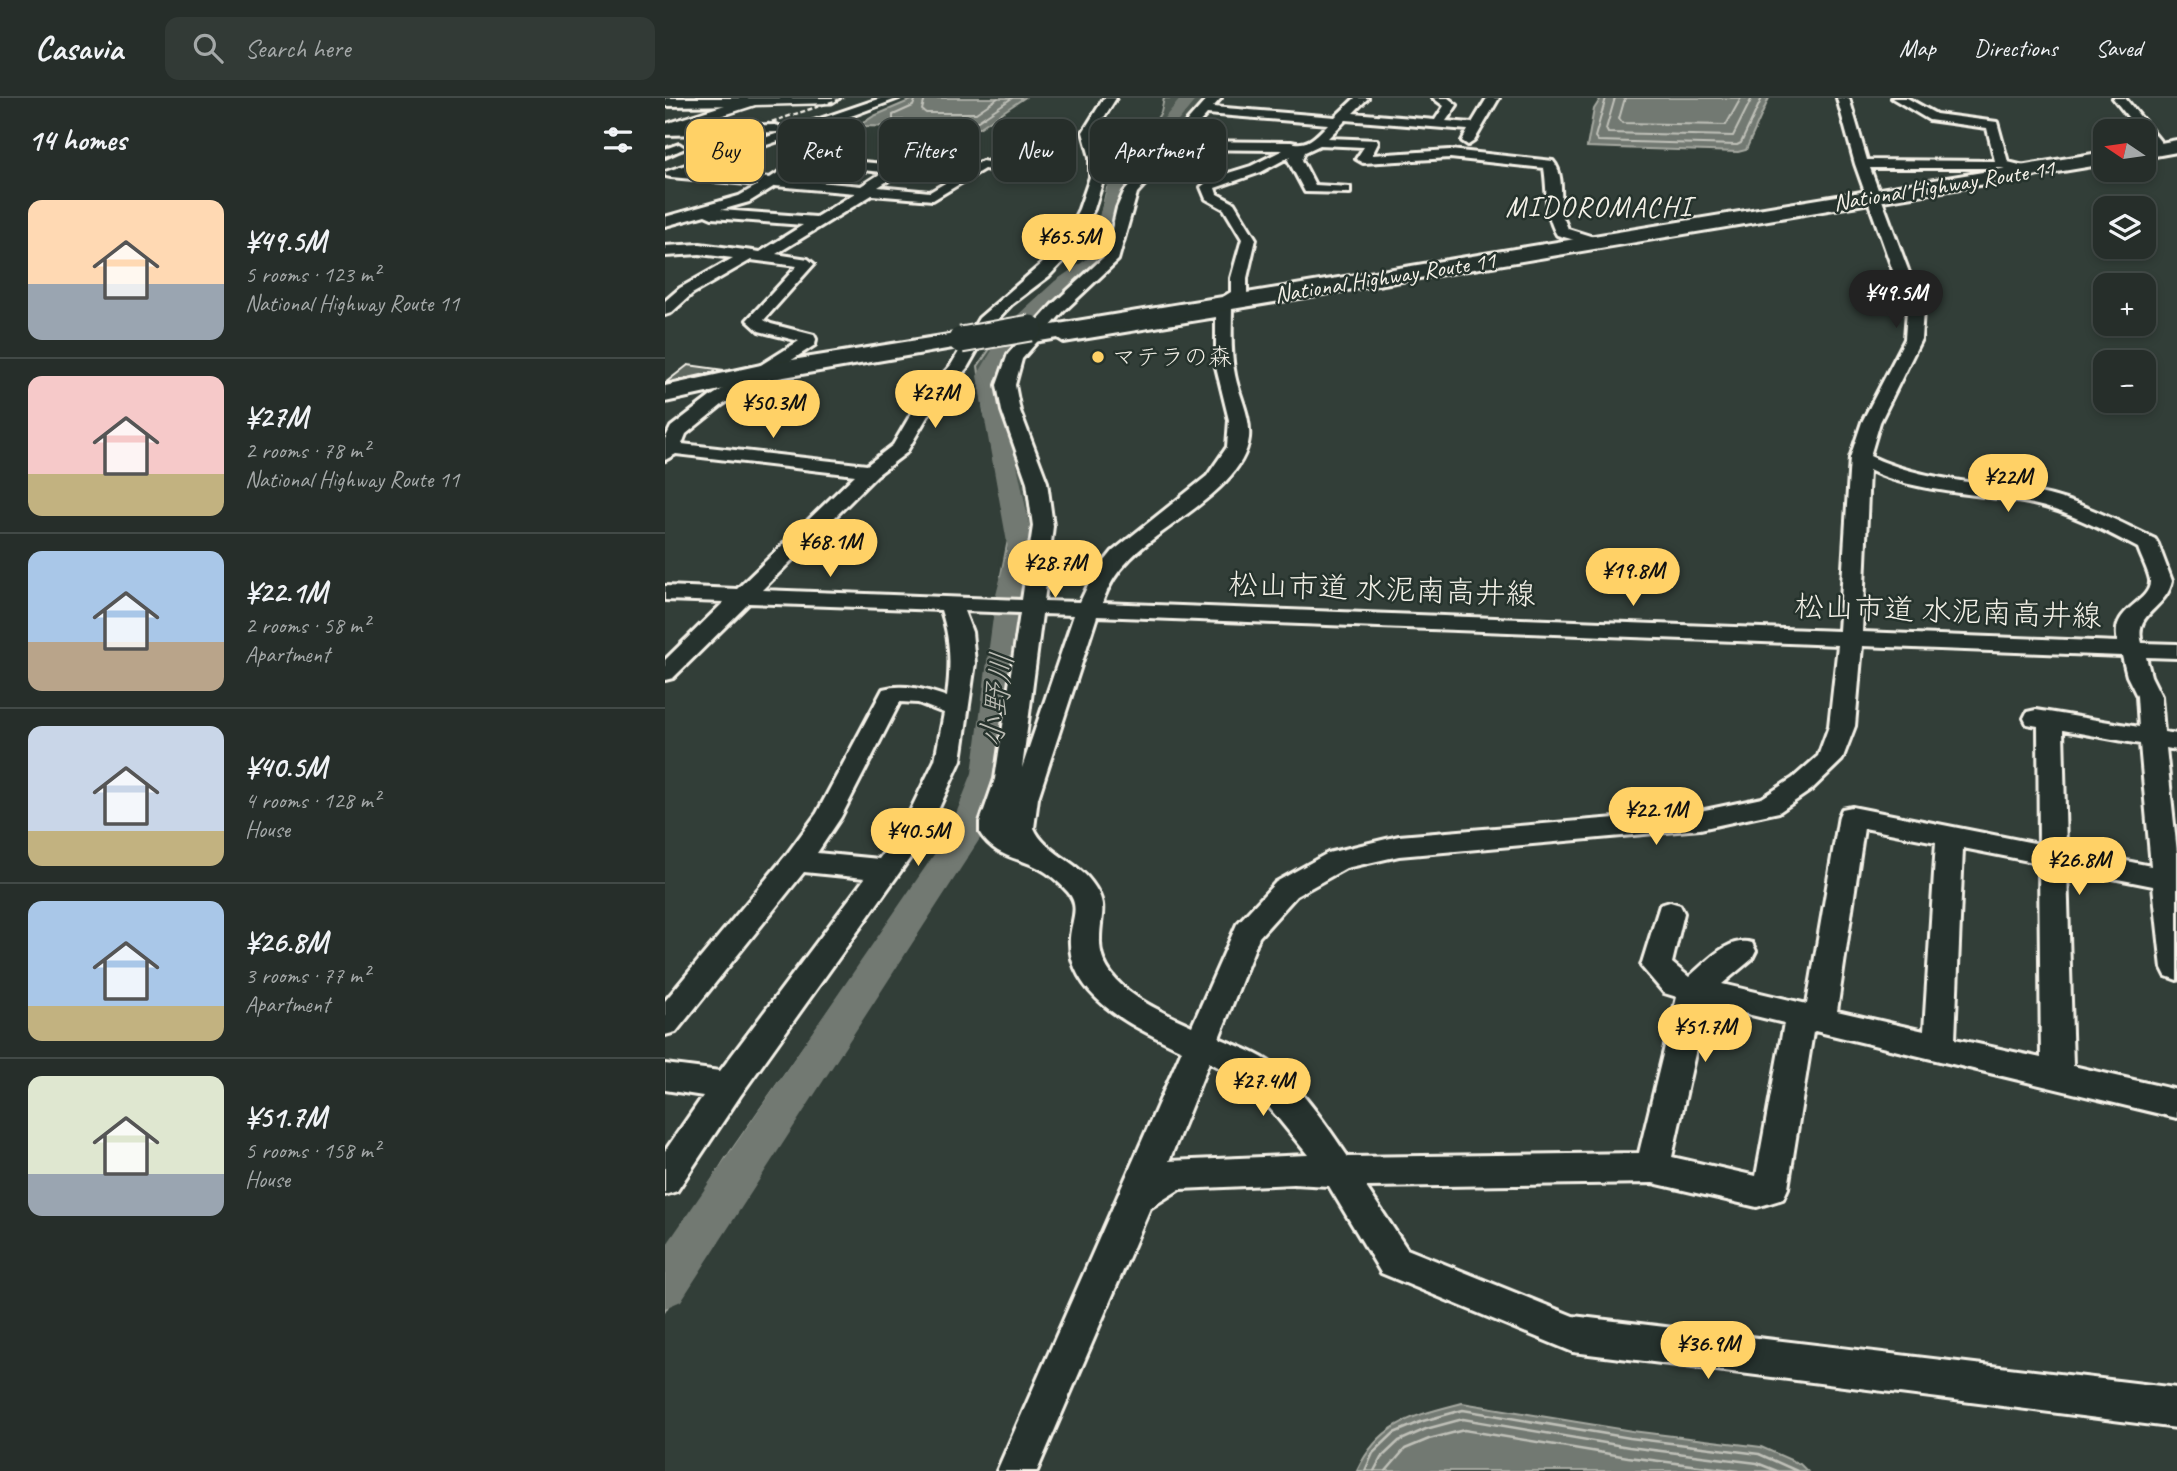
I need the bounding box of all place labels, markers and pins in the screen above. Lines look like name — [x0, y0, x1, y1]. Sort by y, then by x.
pin: ¥65.5M — [1012, 214, 1126, 274]
pin: ¥49.5M — [1839, 271, 1953, 330]
place label: マテラの森 — [1112, 342, 1232, 372]
marker: マテラの森 — [1090, 349, 1106, 365]
pin: ¥27M — [894, 370, 976, 430]
pin: ¥50.3M — [716, 380, 830, 440]
pin: ¥22M — [1967, 454, 2049, 514]
pin: ¥68.1M — [773, 519, 887, 579]
pin: ¥28.7M — [998, 540, 1112, 600]
pin: ¥19.8M — [1576, 548, 1690, 608]
pin: ¥22.1M — [1599, 788, 1713, 847]
pin: ¥40.5M — [861, 808, 975, 868]
pin: ¥26.8M — [2022, 838, 2136, 897]
pin: ¥51.7M — [1648, 1004, 1762, 1064]
pin: ¥27.4M — [1206, 1058, 1320, 1118]
pin: ¥36.9M — [1651, 1322, 1765, 1381]

